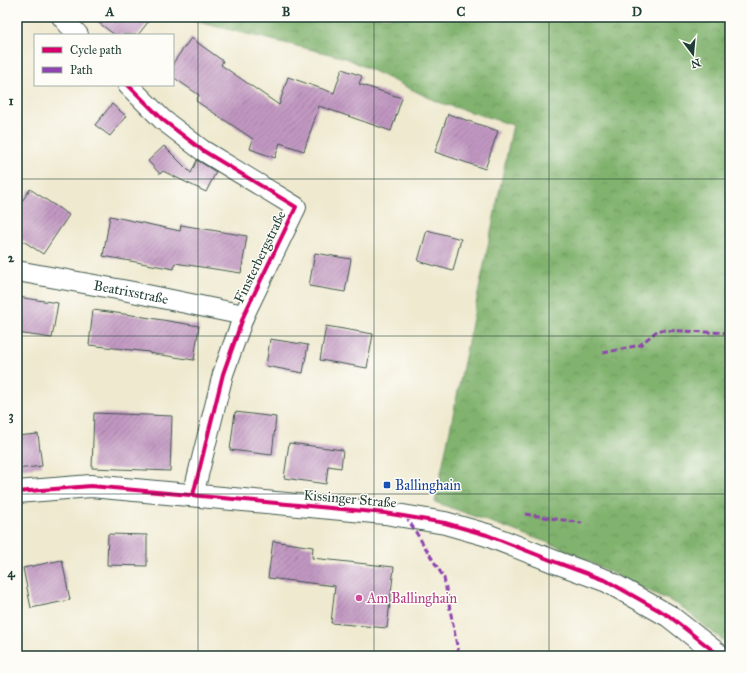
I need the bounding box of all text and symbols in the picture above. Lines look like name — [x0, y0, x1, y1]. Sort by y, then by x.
text: A — [105, 4, 115, 20]
text: B — [282, 4, 291, 20]
text: C — [457, 4, 466, 20]
text: D — [632, 4, 642, 20]
legend — [34, 34, 174, 86]
north arrow — [673, 34, 713, 74]
text: Cycle path — [70, 43, 122, 57]
text: N — [689, 56, 702, 71]
text: Path — [70, 63, 93, 77]
text: 1 — [8, 93, 14, 109]
street label: Finsterbergstraße — [230, 208, 290, 306]
text: 2 — [8, 250, 15, 266]
street label: Beatrixstraße — [92, 276, 170, 308]
text: 3 — [8, 408, 14, 424]
place label: Ballinghain — [395, 477, 461, 494]
marker: Ballinghain — [382, 480, 392, 490]
street label: Kissinger Straße — [303, 486, 397, 512]
text: 4 — [7, 565, 15, 581]
place label: Am Ballinghain — [366, 590, 457, 607]
marker: Am Ballinghain — [354, 593, 364, 603]

